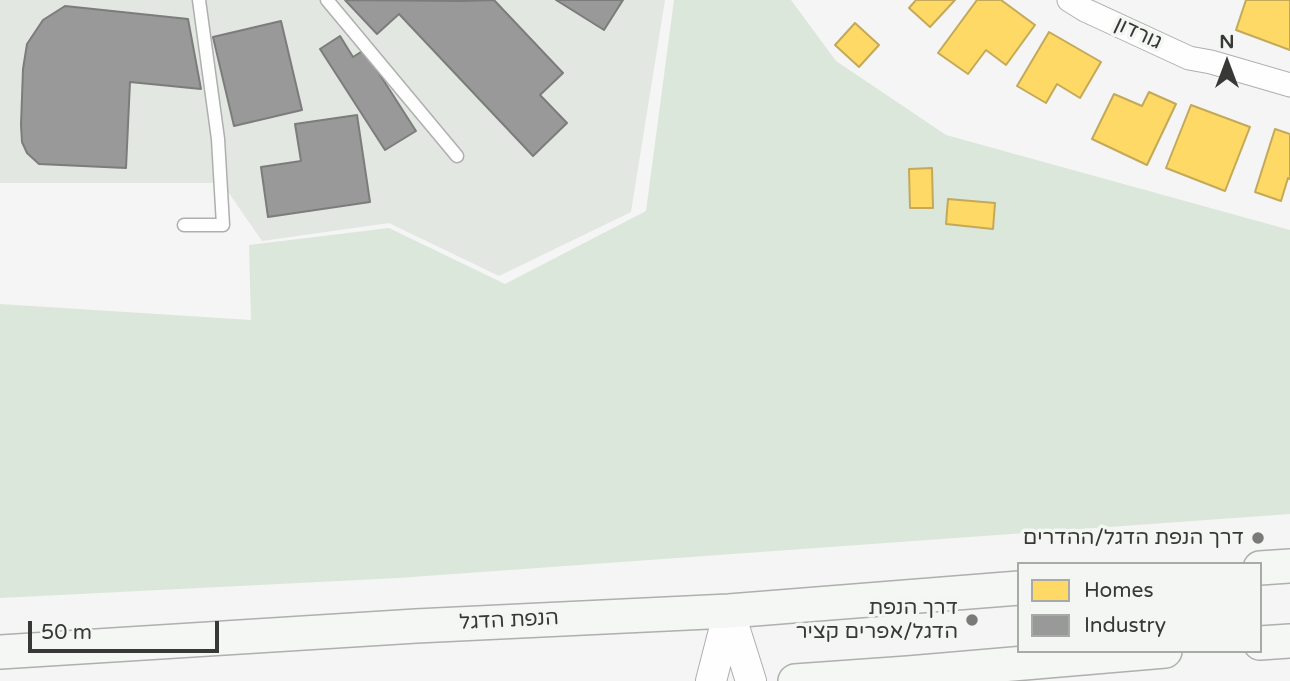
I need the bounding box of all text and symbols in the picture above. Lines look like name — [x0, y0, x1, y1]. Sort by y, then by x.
street label: גורדון — [1110, 12, 1166, 56]
north arrow — [1192, 28, 1262, 98]
text: N — [1219, 31, 1235, 53]
place label: דרך הנפת הדגל/ההדרים — [1023, 525, 1244, 551]
marker: דרך הנפת הדגל/ההדרים — [1250, 530, 1266, 546]
legend — [1017, 562, 1262, 653]
text: Homes — [1084, 578, 1154, 603]
place label: דרך הנפת הדגל/אפרים קציר — [796, 595, 958, 645]
street label: הנפת הדגל — [459, 606, 559, 636]
scale bar — [32, 608, 222, 652]
marker: דרך הנפת הדגל/אפרים קציר — [964, 612, 980, 628]
text: Industry — [1084, 613, 1166, 638]
text: 50 m — [41, 620, 92, 645]

